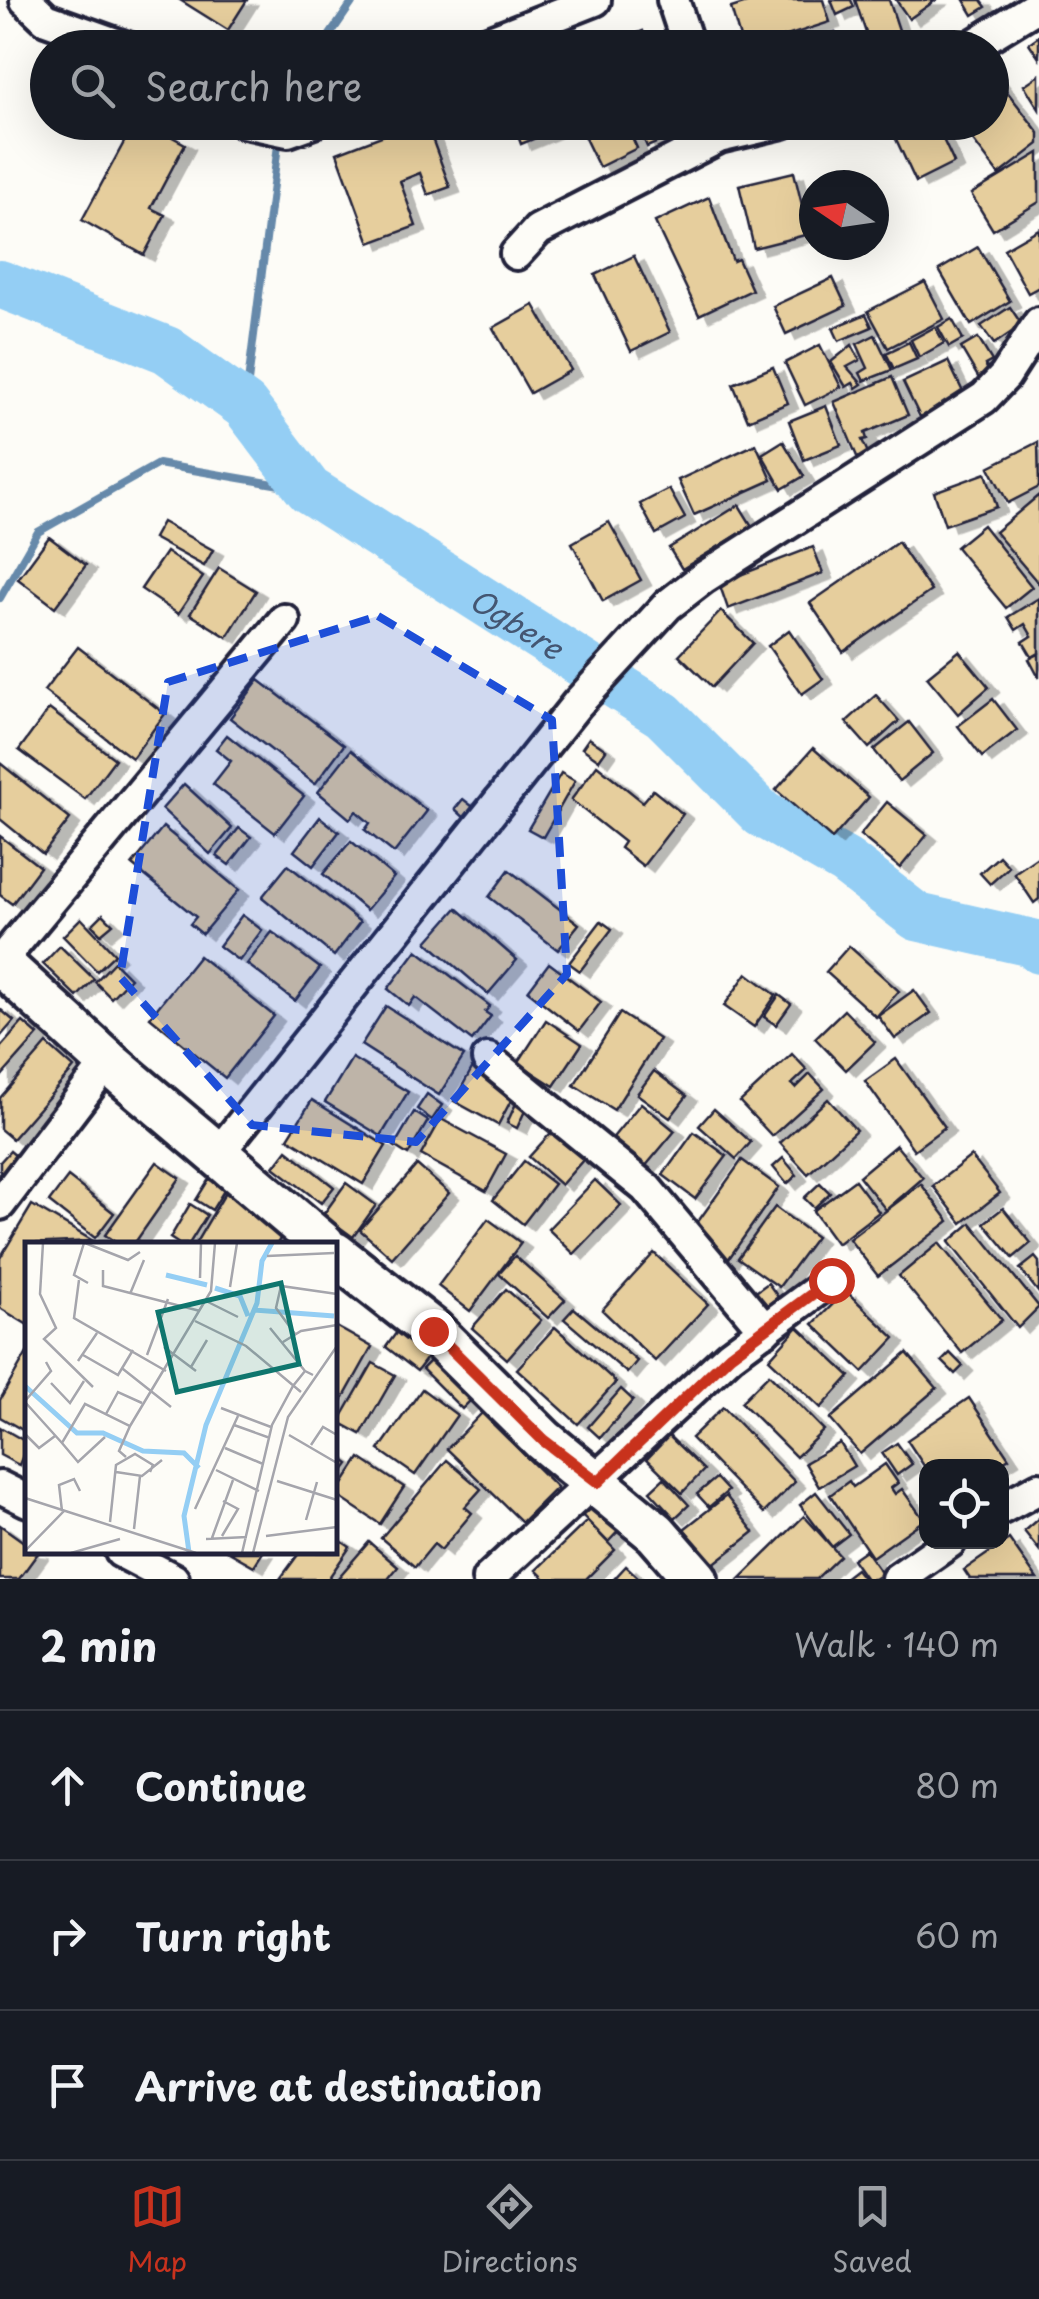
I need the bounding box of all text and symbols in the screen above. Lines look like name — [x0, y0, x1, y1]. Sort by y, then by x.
search box — [30, 30, 1009, 140]
text: Search here — [145, 57, 362, 114]
icon: search — [65, 58, 120, 113]
north arrow — [799, 170, 889, 260]
water label: Ogbere — [462, 576, 574, 670]
inset map — [25, 1242, 338, 1554]
route start — [809, 1258, 855, 1304]
route end — [411, 1309, 457, 1355]
map controls — [919, 1459, 1009, 1549]
button: locate — [919, 1459, 1009, 1549]
text: 2 min — [40, 1613, 157, 1676]
text: Walk · 140 m — [794, 1620, 999, 1668]
text: Continue — [135, 1757, 306, 1814]
icon: ahead — [40, 1758, 95, 1813]
text: 80 m — [915, 1761, 999, 1809]
text: Turn right — [135, 1907, 331, 1964]
icon: right — [40, 1908, 95, 1963]
text: 60 m — [915, 1911, 999, 1959]
text: Arrive at destination — [135, 2057, 543, 2114]
icon: arrive — [40, 2058, 95, 2113]
tab: Map — [127, 2179, 187, 2282]
tab: Directions — [442, 2179, 578, 2282]
tab: Saved — [832, 2179, 912, 2282]

